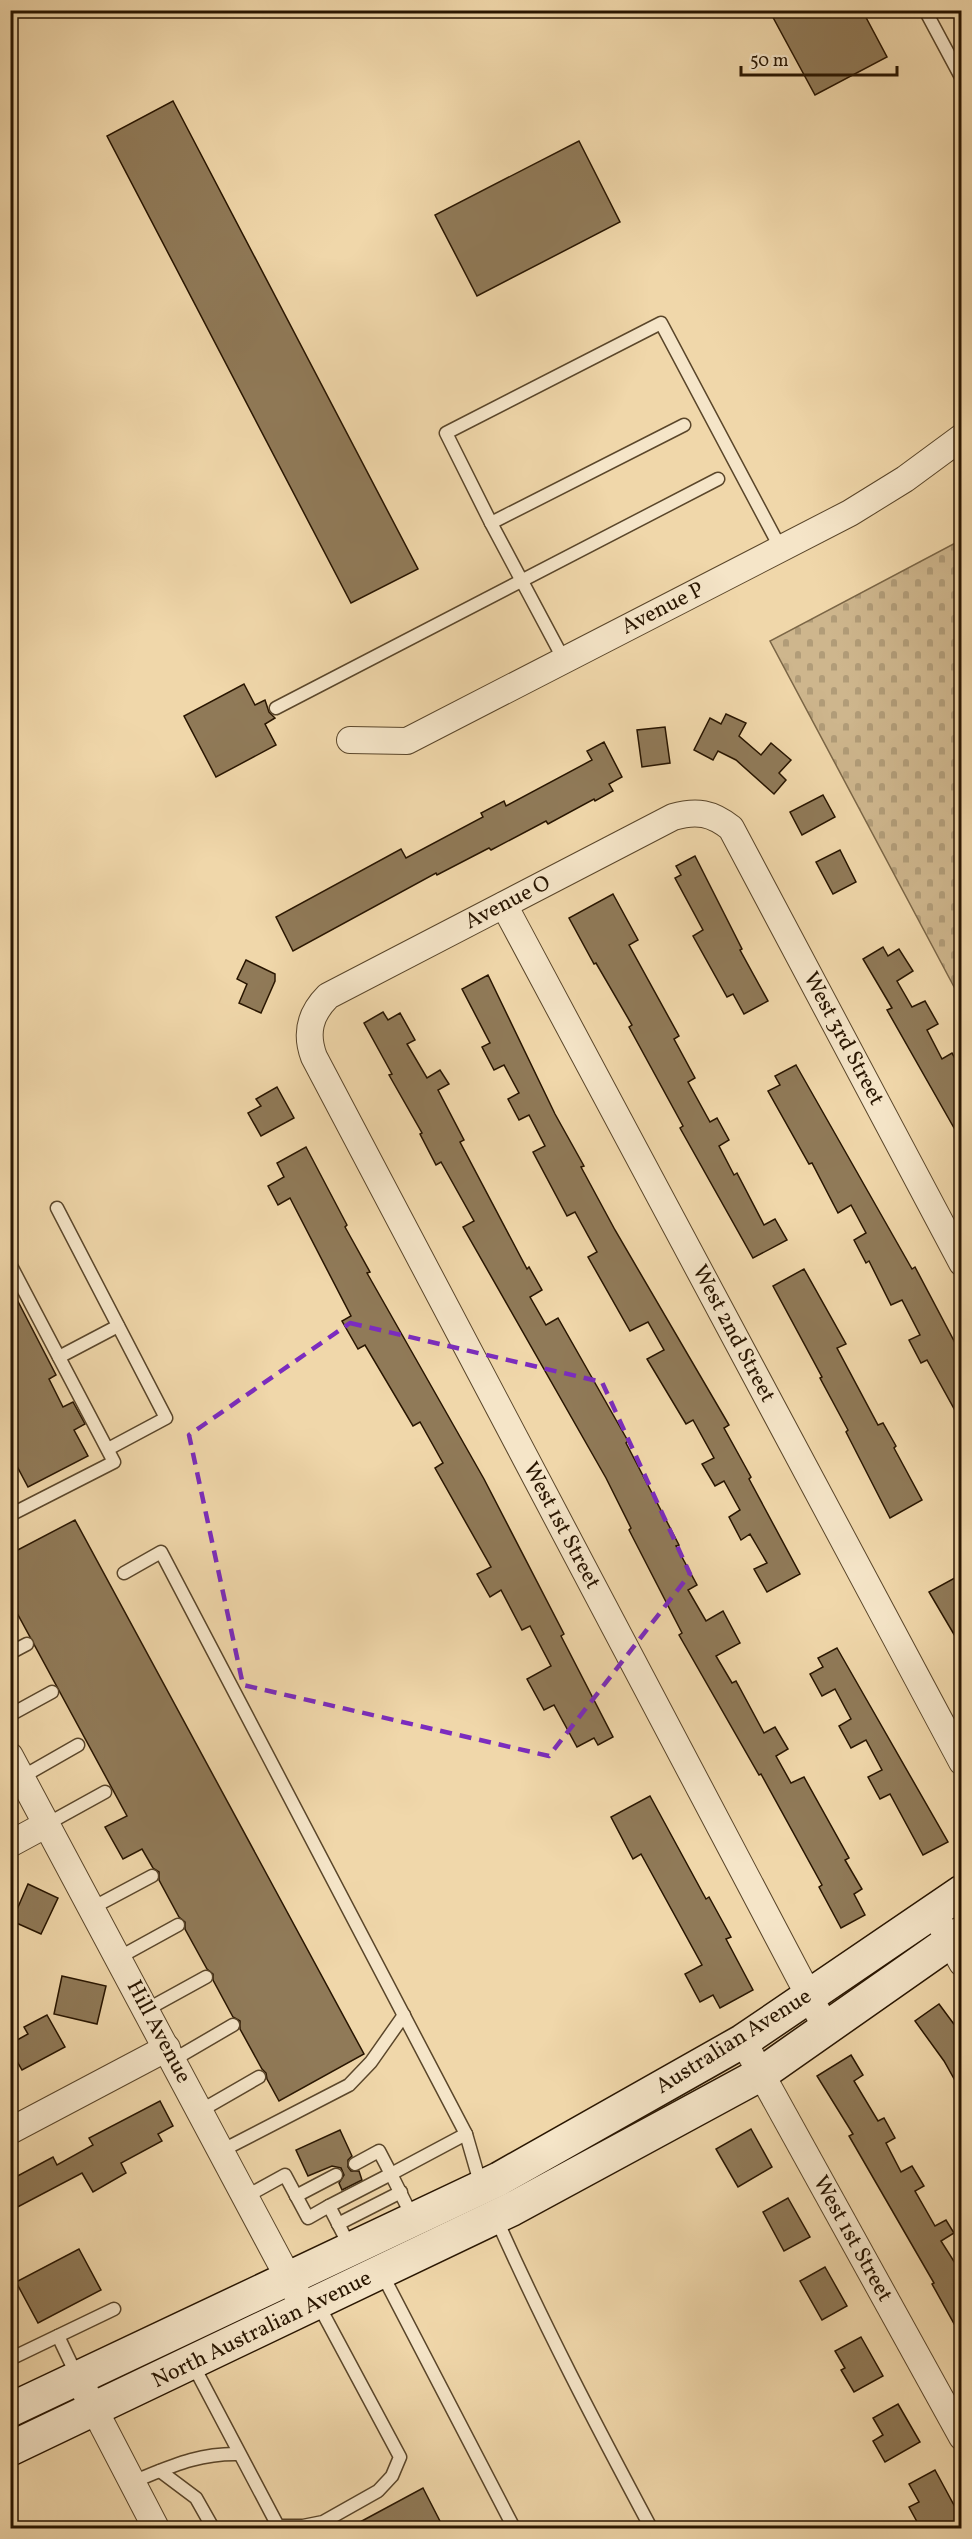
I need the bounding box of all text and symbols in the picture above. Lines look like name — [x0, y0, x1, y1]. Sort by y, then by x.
scale bar — [741, 39, 897, 77]
text: 50 m — [750, 49, 789, 74]
street label: Avenue P — [616, 575, 710, 643]
street label: Avenue O — [460, 868, 556, 938]
street label: West 3rd Street — [795, 967, 891, 1112]
street label: West 2nd Street — [684, 1260, 782, 1408]
street label: West 1st Street — [514, 1457, 608, 1595]
street label: Hill Avenue — [118, 1975, 198, 2089]
street label: Australian Avenue — [650, 1982, 818, 2102]
street label: West 1st Street — [805, 2170, 900, 2308]
street label: North Australian Avenue — [147, 2263, 377, 2397]

